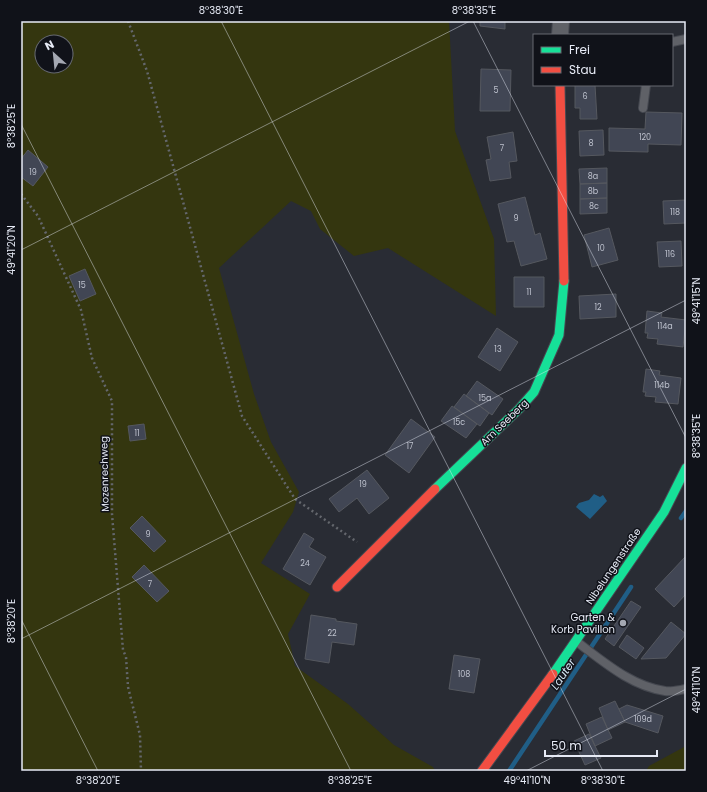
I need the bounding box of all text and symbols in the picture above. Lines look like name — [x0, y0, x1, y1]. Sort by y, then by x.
text: 8°38'30"E — [199, 3, 243, 18]
text: 8°38'35"E — [452, 3, 496, 18]
north arrow — [34, 34, 74, 74]
legend — [533, 34, 673, 86]
text: N — [42, 36, 57, 54]
text: Frei — [569, 41, 590, 58]
text: Stau — [569, 61, 596, 78]
house number: 5 — [493, 85, 499, 96]
house number: 6 — [582, 91, 588, 102]
text: 8°38'25"E — [4, 104, 19, 148]
house number: 120 — [639, 132, 651, 143]
house number: 8 — [588, 138, 594, 149]
house number: 7 — [500, 143, 505, 154]
house number: 19 — [29, 167, 37, 178]
house number: 8a — [588, 171, 598, 182]
house number: 8b — [588, 186, 599, 197]
house number: 8c — [589, 201, 599, 212]
house number: 118 — [670, 207, 680, 218]
house number: 9 — [513, 213, 519, 224]
text: 49°41'20"N — [4, 225, 19, 275]
house number: 10 — [597, 243, 605, 254]
house number: 116 — [665, 249, 675, 260]
text: 49°41'15"N — [689, 277, 704, 325]
house number: 15 — [78, 280, 86, 291]
house number: 11 — [526, 287, 532, 298]
house number: 12 — [594, 302, 602, 313]
house number: 114a — [657, 321, 673, 332]
house number: 13 — [494, 344, 502, 355]
house number: 114b — [654, 380, 670, 391]
house number: 15a — [479, 393, 492, 404]
street label: Am Seeberg — [477, 396, 532, 449]
text: 8°38'35"E — [689, 414, 704, 458]
house number: 15c — [453, 417, 465, 428]
house number: 11 — [134, 428, 140, 439]
street label: Mozenrechweg — [96, 436, 113, 512]
house number: 17 — [407, 441, 414, 452]
house number: 19 — [359, 479, 367, 490]
street label: Nibelungenstraße — [582, 525, 645, 608]
house number: 9 — [145, 529, 151, 540]
house number: 24 — [300, 558, 310, 569]
house number: 7 — [148, 579, 153, 590]
text: 8°38'20"E — [4, 599, 19, 643]
place label: Garten & Korb Pavillon — [551, 610, 616, 637]
marker: Garten & Korb Pavillon — [618, 618, 628, 628]
house number: 22 — [327, 628, 337, 639]
water label: Lauter — [547, 655, 580, 693]
text: 49°41'10"N — [689, 666, 704, 714]
house number: 108 — [458, 669, 470, 680]
house number: 109d — [634, 714, 652, 725]
scale bar — [545, 732, 657, 758]
text: 50 m — [551, 737, 582, 754]
text: 8°38'20"E — [76, 773, 120, 788]
text: 8°38'25"E — [328, 773, 372, 788]
text: 49°41'10"N — [503, 773, 551, 788]
text: 8°38'30"E — [581, 773, 625, 788]

